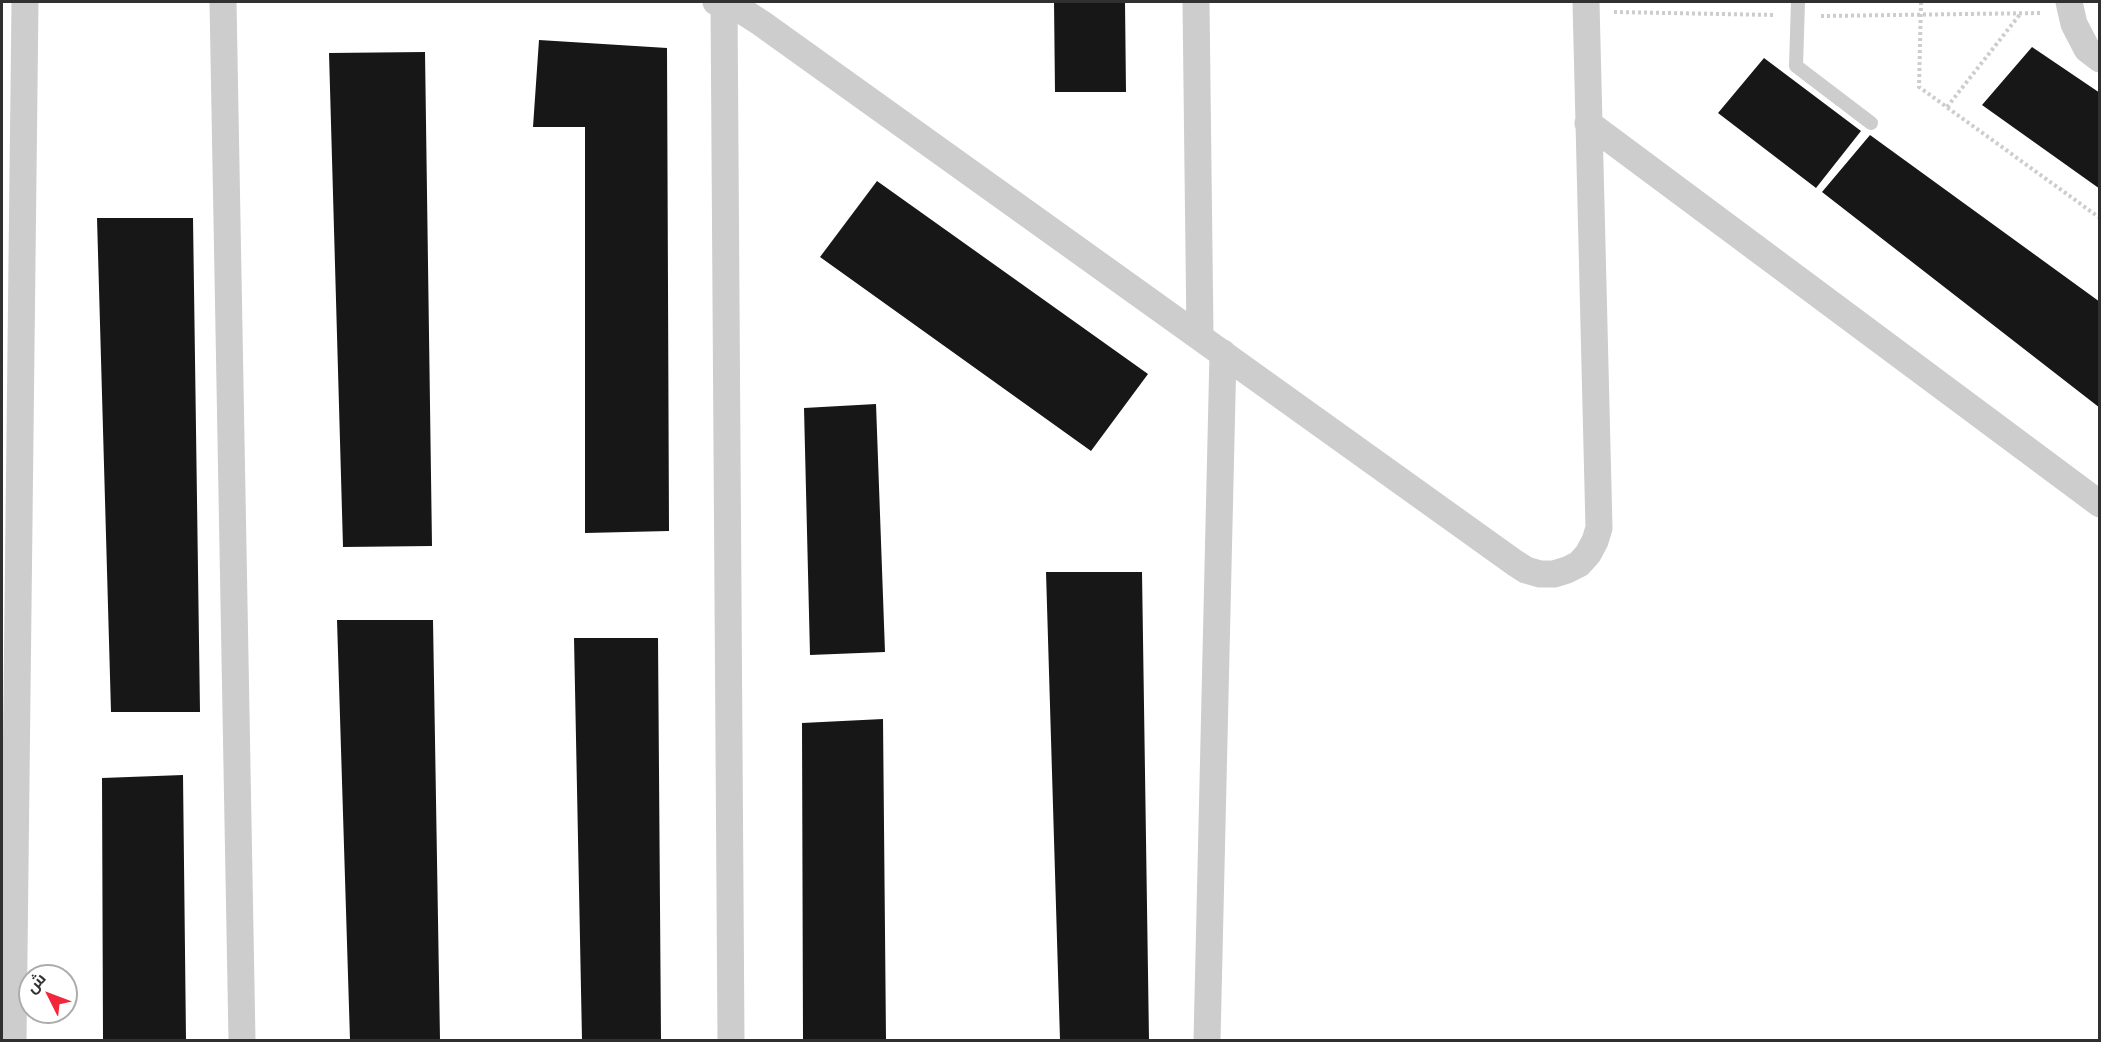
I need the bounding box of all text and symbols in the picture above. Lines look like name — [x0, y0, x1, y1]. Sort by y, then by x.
north arrow — [18, 964, 78, 1024]
text: ش — [22, 969, 50, 997]

